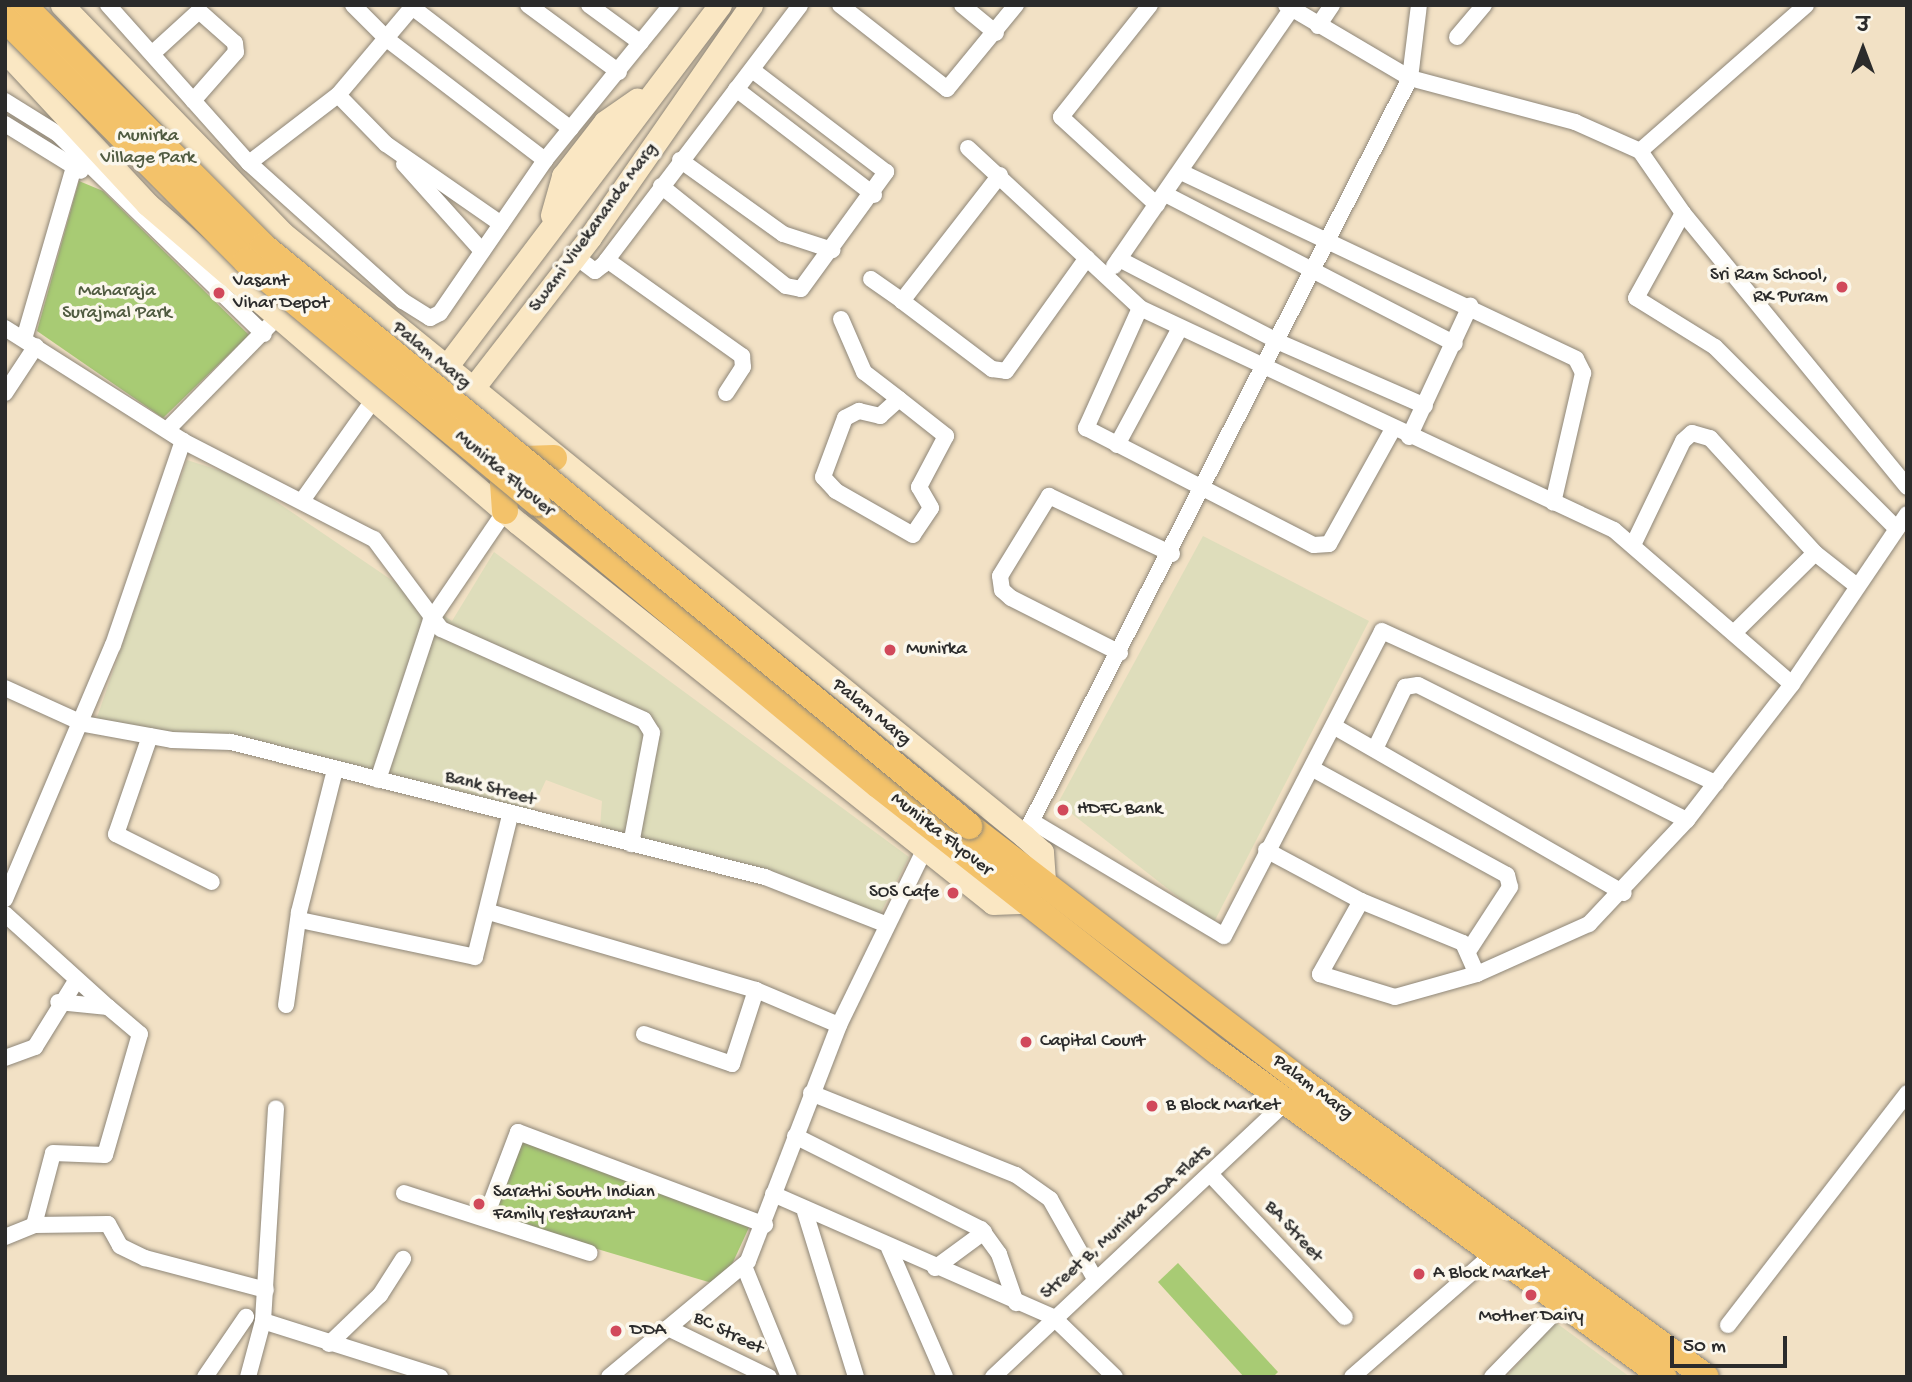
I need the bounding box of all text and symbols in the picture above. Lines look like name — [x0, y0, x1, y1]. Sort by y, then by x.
north arrow — [1828, 14, 1898, 84]
text: उ — [1857, 16, 1869, 39]
park label: Munirka Village Park — [101, 126, 195, 170]
street label: Swami Vivekananda Marg — [525, 139, 663, 317]
place label: Sri Ram School, RK Puram — [1710, 265, 1828, 309]
place label: Vasant Vihar Depot — [233, 271, 329, 315]
marker: Sri Ram School, RK Puram — [1834, 279, 1850, 295]
park label: Maharaja Surajmal Park — [62, 281, 172, 325]
marker: Vasant Vihar Depot — [211, 285, 227, 301]
street label: Palam Marg — [387, 317, 475, 395]
street label: Munirka Flyover — [449, 426, 559, 522]
place label: Munirka — [906, 639, 967, 661]
marker: Munirka — [880, 640, 900, 660]
street label: Palam Marg — [827, 674, 915, 752]
street label: Bank Street — [442, 766, 538, 812]
street label: Munirka Flyover — [885, 788, 997, 882]
place label: HDFC Bank — [1077, 799, 1163, 821]
marker: HDFC Bank — [1055, 802, 1071, 818]
place label: SOS Cafe — [869, 882, 939, 904]
marker: SOS Cafe — [945, 885, 961, 901]
place label: Capital Court — [1040, 1031, 1145, 1053]
marker: Capital Court — [1018, 1034, 1034, 1050]
street label: Palam Marg — [1267, 1050, 1357, 1126]
place label: B Block Market — [1166, 1095, 1280, 1117]
marker: B Block Market — [1144, 1098, 1160, 1114]
street label: Street B, Munirka DDA Flats — [1036, 1141, 1216, 1305]
place label: Sarathi South Indian Family restaurant — [493, 1182, 655, 1226]
marker: Sarathi South Indian Family restaurant — [471, 1196, 487, 1212]
street label: BA Street — [1259, 1196, 1327, 1268]
place label: A Block Market — [1433, 1263, 1548, 1285]
marker: A Block Market — [1411, 1266, 1427, 1282]
marker: Mother Dairy — [1523, 1287, 1539, 1303]
place label: Mother Dairy — [1478, 1306, 1584, 1328]
street label: BC Street — [689, 1307, 767, 1361]
place label: DDA — [630, 1320, 666, 1342]
scale bar — [1674, 1322, 1791, 1366]
marker: DDA — [608, 1323, 624, 1339]
text: 50 m — [1683, 1335, 1726, 1360]

